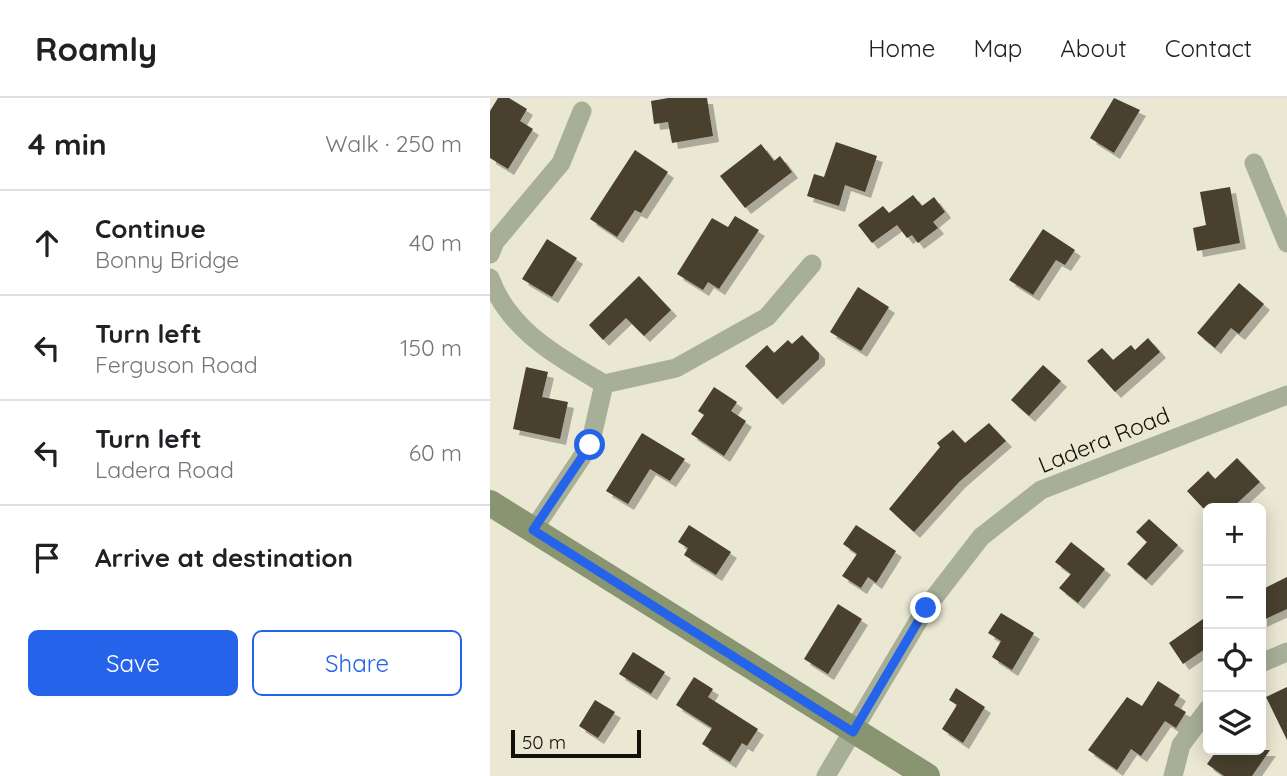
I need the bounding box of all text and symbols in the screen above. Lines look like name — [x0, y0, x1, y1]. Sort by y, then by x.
text: Roamly — [35, 28, 157, 69]
text: Home — [868, 33, 935, 63]
text: Map — [973, 33, 1022, 63]
text: About — [1060, 33, 1127, 63]
text: Contact — [1165, 33, 1252, 63]
text: 4 min — [28, 125, 107, 163]
text: Walk · 250 m — [325, 129, 462, 158]
text: Continue — [95, 212, 206, 245]
icon: ahead — [28, 224, 66, 262]
text: 40 m — [409, 228, 462, 257]
text: Bonny Bridge — [95, 245, 239, 274]
text: Turn left — [95, 317, 202, 350]
icon: left — [28, 329, 66, 367]
text: 150 m — [400, 333, 462, 362]
text: Ferguson Road — [95, 350, 258, 379]
street label: Ladera Road — [1034, 400, 1174, 479]
text: Turn left — [95, 422, 202, 455]
route start — [574, 429, 605, 460]
icon: left — [28, 434, 66, 472]
text: 60 m — [409, 438, 462, 467]
text: Ladera Road — [95, 455, 234, 484]
map controls — [1203, 503, 1266, 755]
button: + — [1203, 503, 1266, 566]
icon: arrive — [28, 539, 66, 577]
text: Arrive at destination — [95, 541, 353, 574]
button: − — [1203, 566, 1266, 629]
route end — [910, 592, 941, 623]
button: locate — [1203, 629, 1266, 692]
button: Save — [28, 630, 238, 696]
button: Share — [252, 630, 462, 696]
button: layers — [1203, 692, 1266, 755]
scale bar — [511, 727, 640, 759]
text: 50 m — [522, 730, 566, 754]

